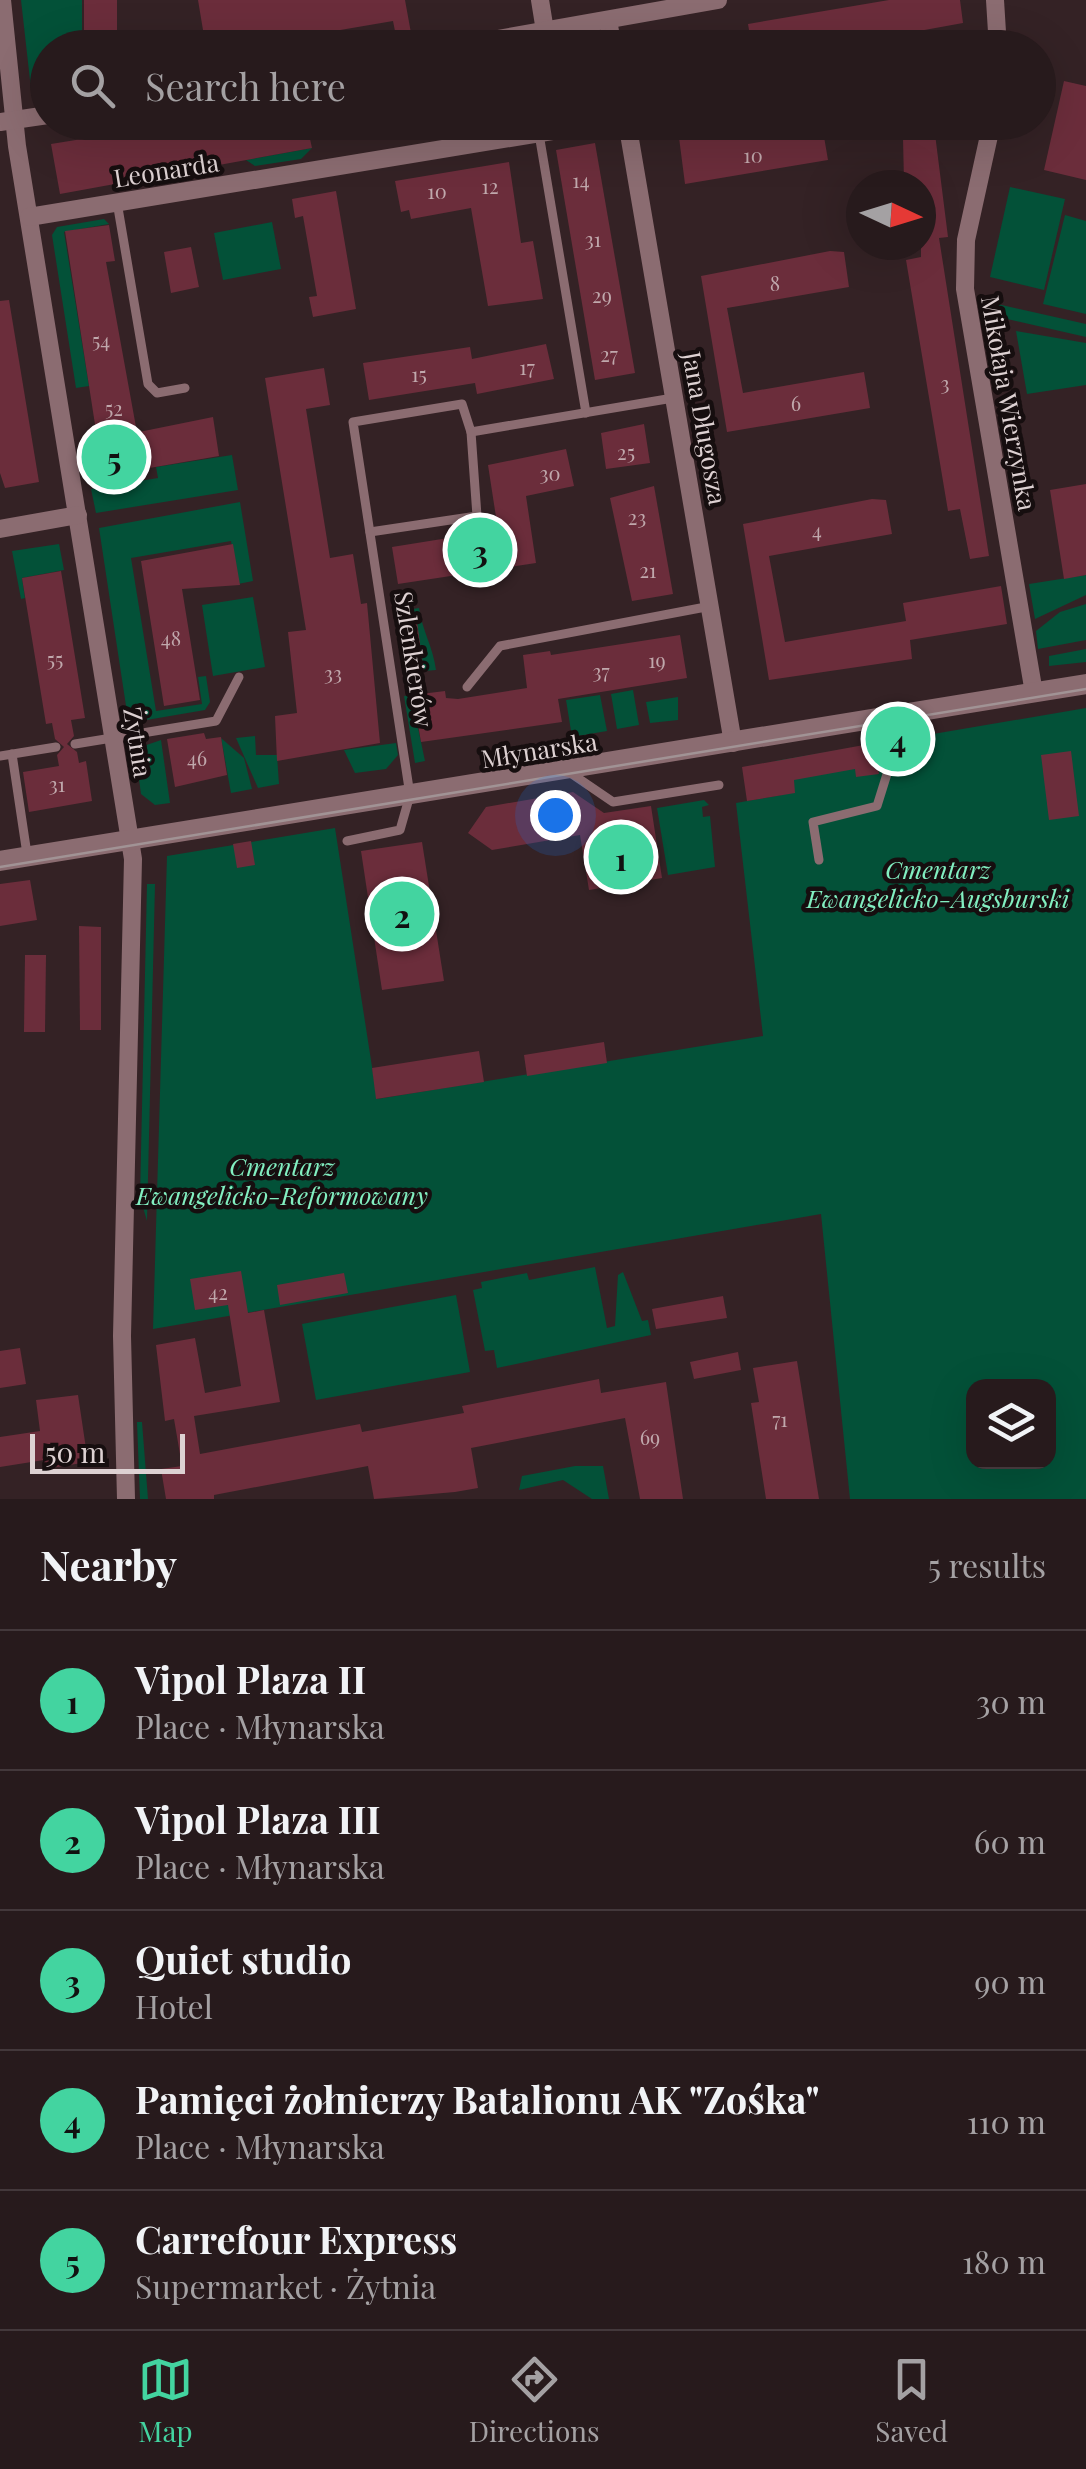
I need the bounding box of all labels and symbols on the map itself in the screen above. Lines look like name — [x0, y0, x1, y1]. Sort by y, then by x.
house number: 10 — [743, 141, 763, 168]
street label: Leonarda — [111, 144, 221, 194]
house number: 14 — [572, 166, 590, 193]
north arrow — [846, 170, 936, 260]
house number: 12 — [482, 172, 498, 199]
house number: 10 — [427, 177, 447, 204]
house number: 31 — [585, 225, 601, 252]
house number: 8 — [770, 269, 780, 296]
house number: 29 — [592, 281, 612, 308]
street label: Mikołaja Wierzynka — [975, 293, 1045, 514]
house number: 54 — [92, 326, 110, 353]
house number: 27 — [600, 340, 618, 367]
street label: Jana Długosza — [676, 348, 736, 508]
house number: 17 — [519, 353, 535, 380]
house number: 15 — [411, 360, 427, 387]
house number: 3 — [940, 369, 950, 396]
house number: 6 — [791, 389, 801, 416]
house number: 52 — [105, 394, 123, 421]
pin: 5 — [82, 420, 146, 494]
house number: 25 — [617, 438, 635, 465]
house number: 30 — [539, 459, 561, 486]
house number: 23 — [628, 503, 646, 530]
pin: 3 — [448, 512, 512, 588]
house number: 4 — [812, 516, 822, 543]
house number: 21 — [640, 556, 656, 583]
street label: Szlenkierów — [388, 589, 442, 730]
house number: 48 — [161, 624, 181, 651]
house number: 55 — [47, 645, 63, 672]
house number: 19 — [648, 646, 666, 673]
house number: 37 — [592, 657, 610, 684]
house number: 33 — [324, 659, 342, 686]
pin: 4 — [866, 702, 930, 776]
street label: Żytnia — [117, 705, 161, 780]
street label: Młynarska — [479, 723, 600, 774]
house number: 46 — [187, 744, 207, 771]
house number: 31 — [49, 770, 65, 797]
your location — [530, 790, 581, 841]
pin: 1 — [588, 820, 654, 894]
park label: Cmentarz Ewangelicko-Augsburski — [806, 852, 1070, 914]
pin: 2 — [370, 876, 434, 952]
park label: Cmentarz Ewangelicko-Reformowany — [135, 1149, 428, 1211]
house number: 42 — [208, 1278, 228, 1305]
house number: 71 — [772, 1405, 788, 1432]
house number: 69 — [640, 1423, 660, 1450]
scale bar — [30, 1429, 185, 1474]

